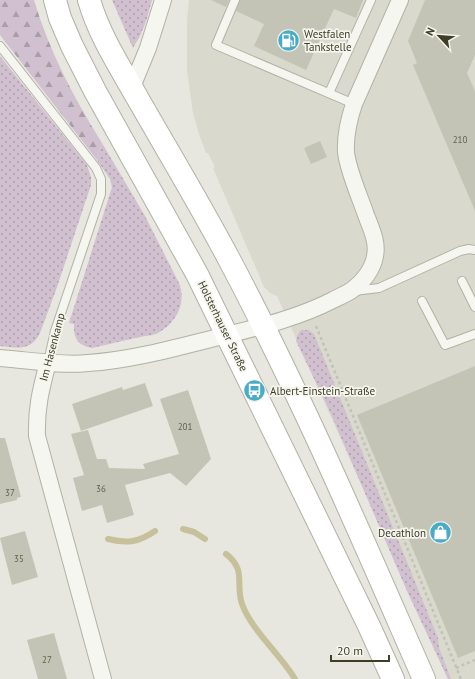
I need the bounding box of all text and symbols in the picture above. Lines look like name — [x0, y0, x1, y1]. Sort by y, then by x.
north arrow — [419, 16, 459, 56]
text: N — [422, 25, 438, 38]
fuel station icon: Westfalen Tankstelle — [275, 27, 301, 53]
place label: Westfalen Tankstelle — [304, 27, 352, 54]
house number: 210 — [453, 134, 467, 145]
street label: Holsterhauser Straße — [195, 278, 251, 374]
street label: Im Hasenkamp — [36, 311, 68, 383]
bus stop icon: Albert-Einstein-Straße — [242, 378, 268, 404]
place label: Albert-Einstein-Straße — [270, 384, 375, 398]
house number: 201 — [178, 421, 192, 432]
house number: 36 — [96, 483, 106, 494]
house number: 37 — [5, 487, 15, 498]
shop icon: Decathlon — [428, 520, 454, 546]
place label: Decathlon — [378, 526, 426, 540]
house number: 35 — [14, 553, 24, 564]
scale bar — [331, 637, 389, 663]
text: 20 m — [337, 643, 363, 658]
house number: 27 — [42, 654, 52, 665]

